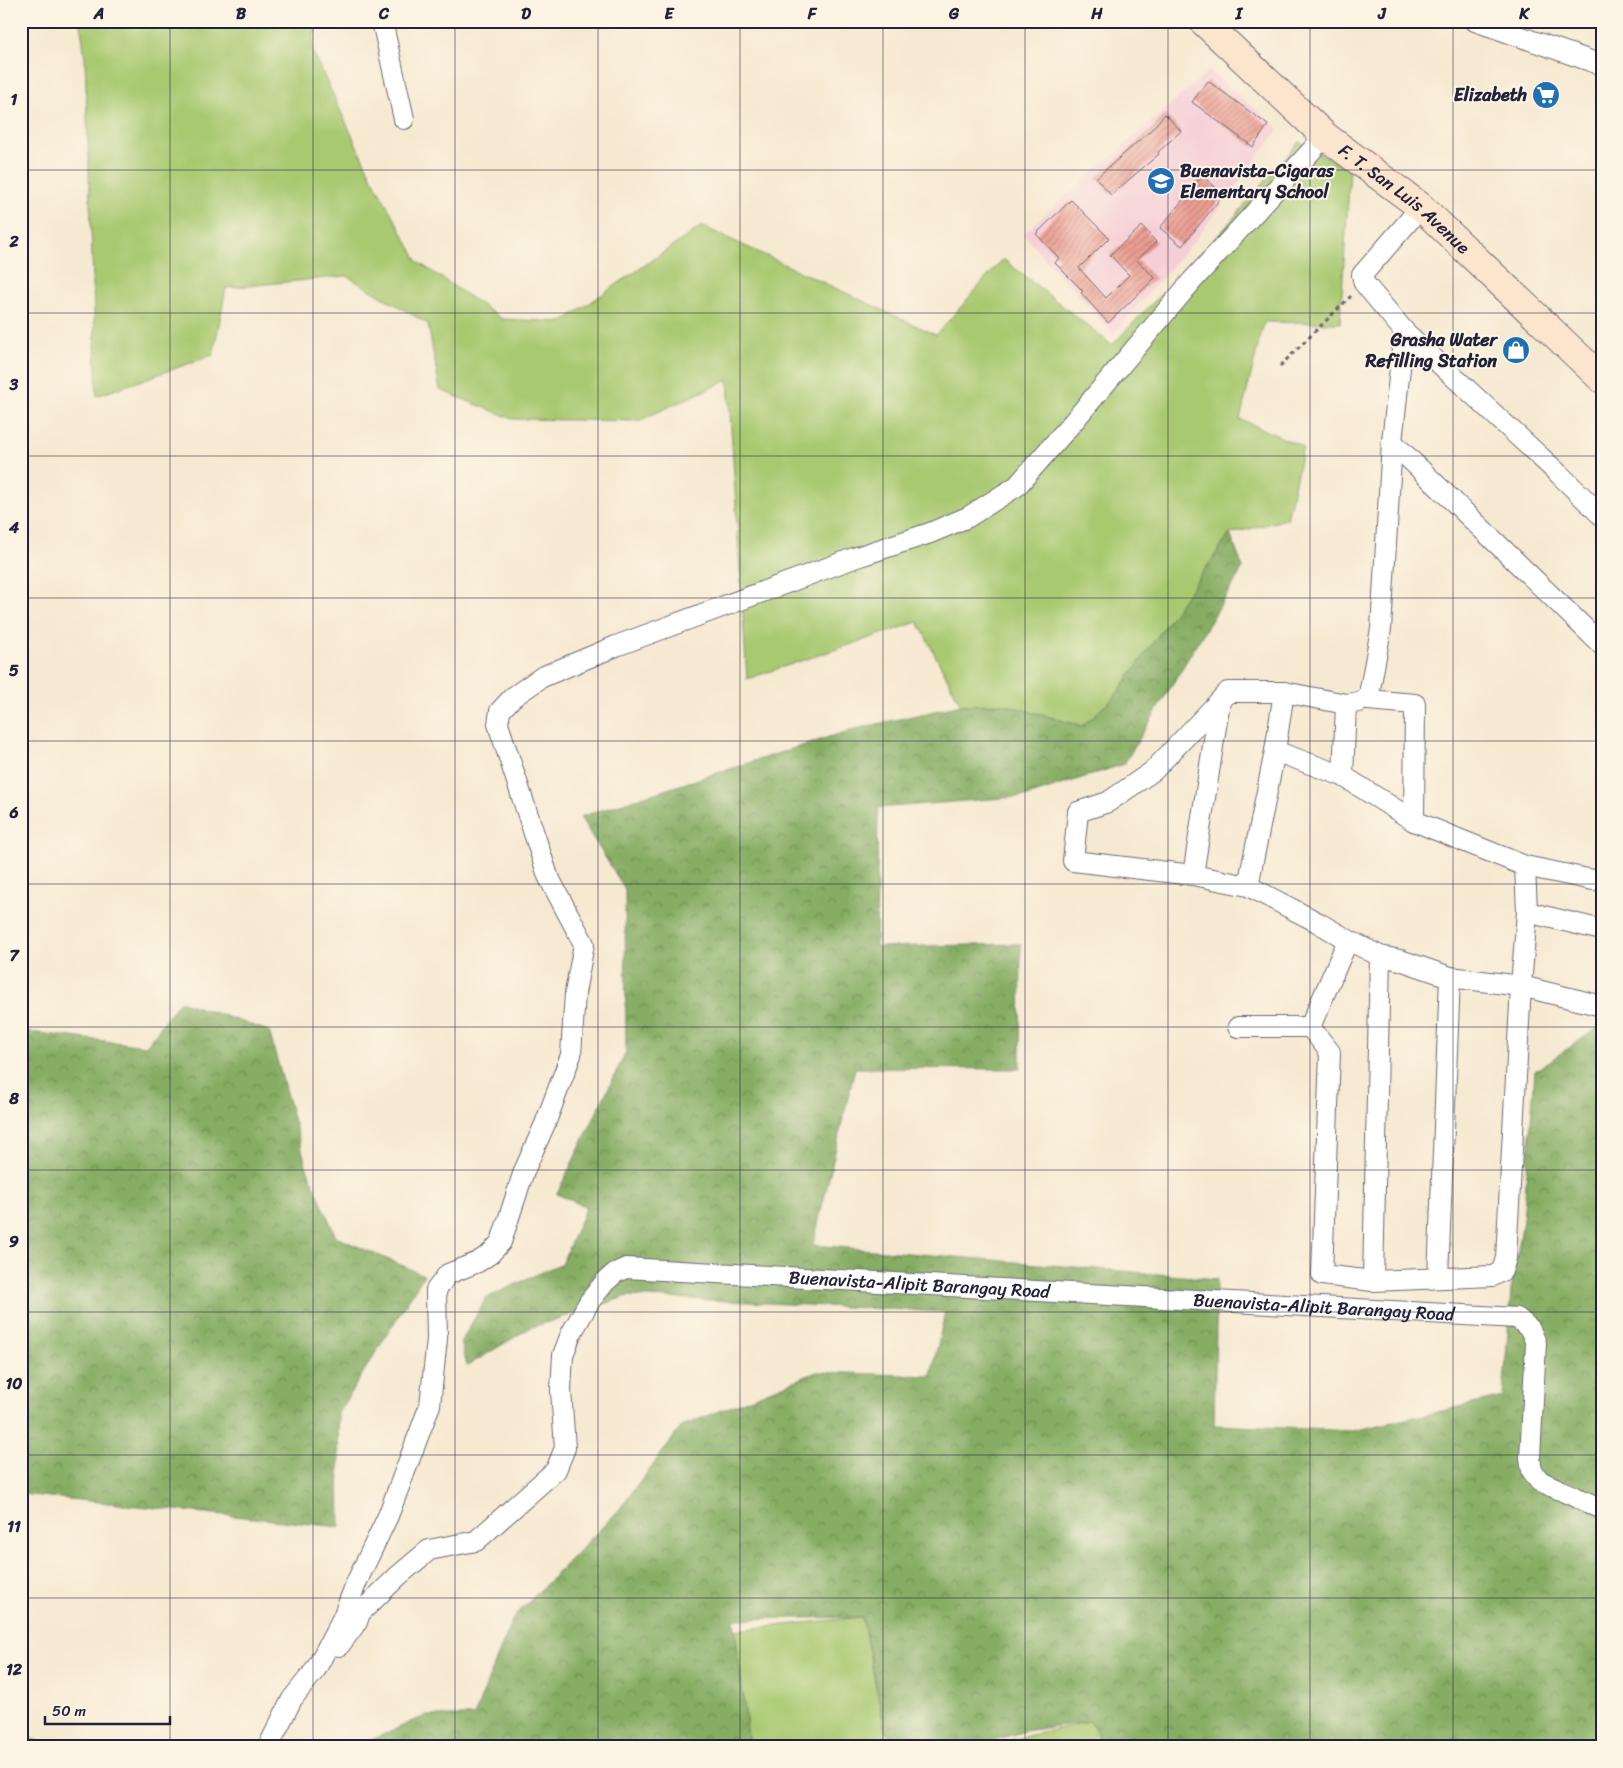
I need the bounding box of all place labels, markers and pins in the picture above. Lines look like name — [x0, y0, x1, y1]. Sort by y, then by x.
place label: Elizabeth — [1454, 79, 1528, 111]
supermarket icon: Elizabeth — [1531, 80, 1561, 110]
place label: Buenavista-Cigaras Elementary School — [1180, 155, 1335, 208]
school or university icon: Buenavista-Cigaras Elementary School — [1146, 166, 1176, 196]
place label: Grasha Water Refilling Station — [1364, 324, 1499, 377]
shop icon: Grasha Water Refilling Station — [1501, 335, 1531, 365]

